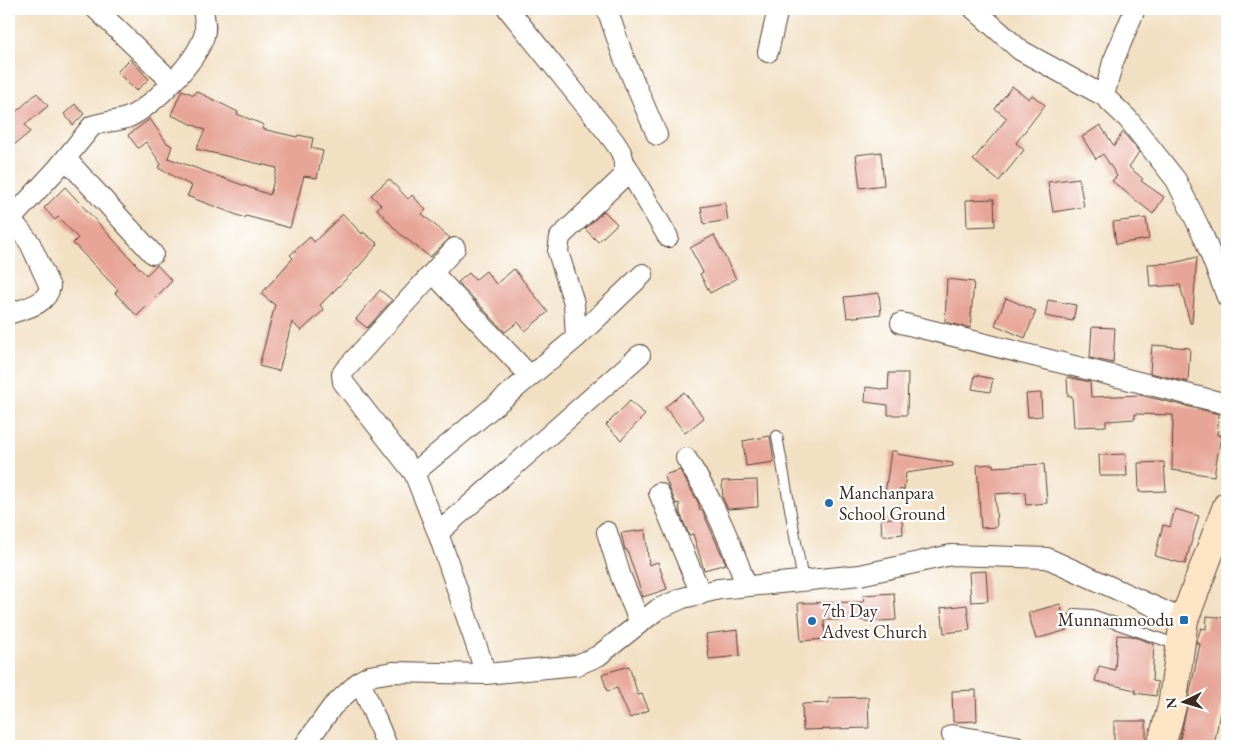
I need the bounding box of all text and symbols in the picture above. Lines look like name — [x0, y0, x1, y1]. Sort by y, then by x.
place label: Manchanpara School Ground — [839, 481, 946, 525]
marker: Manchanpara School Ground — [823, 497, 835, 509]
place label: 7th Day Advest Church — [821, 599, 927, 643]
place label: Munnammoodu — [1058, 608, 1175, 631]
marker: Munnammoodu — [1178, 614, 1190, 626]
marker: 7th Day Advest Church — [806, 615, 818, 627]
north arrow — [1158, 678, 1208, 728]
text: N — [1162, 696, 1181, 710]

